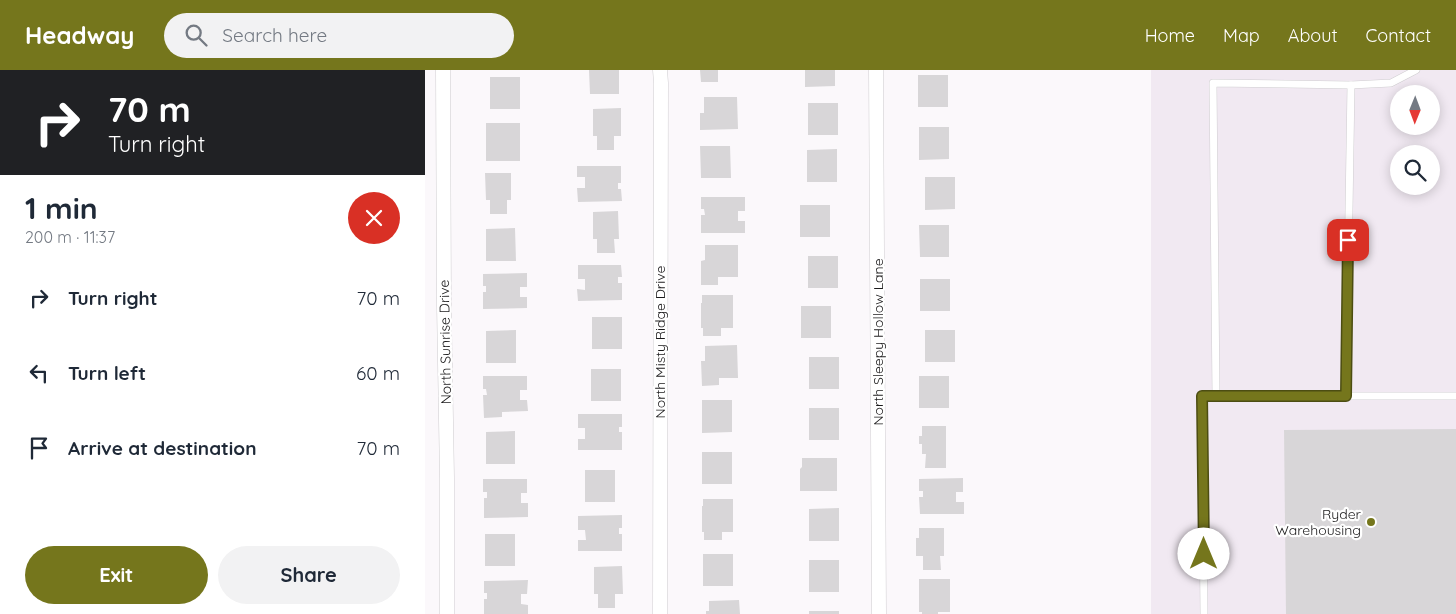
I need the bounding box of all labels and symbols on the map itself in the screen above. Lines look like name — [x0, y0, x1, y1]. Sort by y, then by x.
north arrow — [1390, 85, 1440, 135]
pin — [1327, 219, 1369, 261]
street label: North Sleepy Hollow Lane — [869, 258, 887, 426]
street label: North Misty Ridge Drive — [651, 265, 669, 418]
street label: North Sunrise Drive — [435, 279, 455, 405]
place label: Ryder Warehousing — [1275, 505, 1362, 539]
marker: Ryder Warehousing — [1365, 516, 1377, 528]
position arrow — [1177, 527, 1229, 579]

